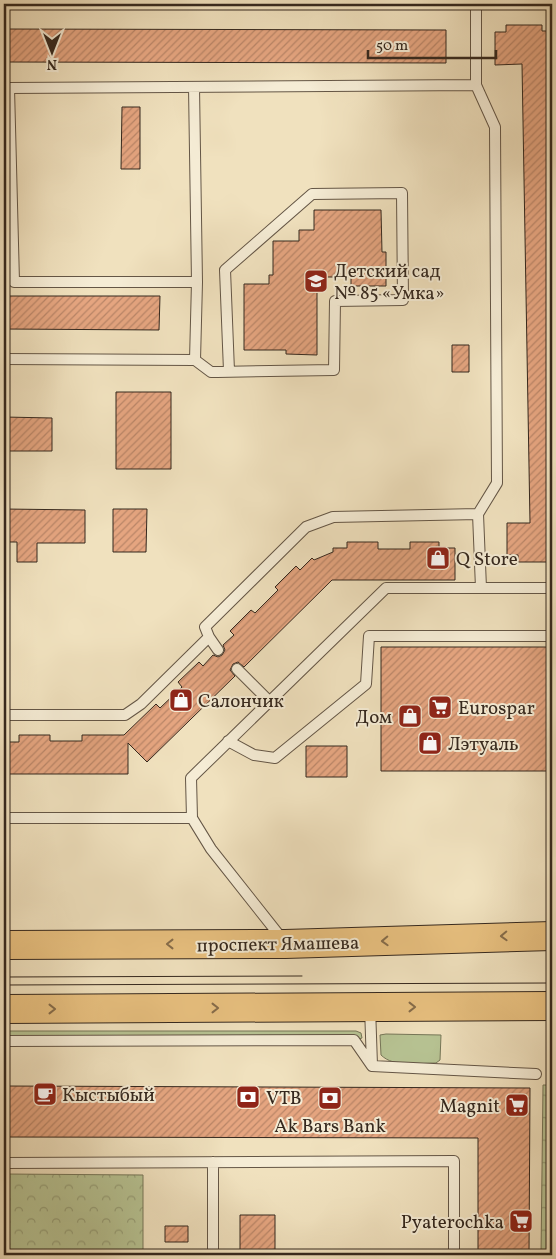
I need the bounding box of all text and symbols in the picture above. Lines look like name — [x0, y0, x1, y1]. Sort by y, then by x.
north arrow — [28, 28, 78, 78]
scale bar — [368, 28, 496, 60]
text: 50 m — [376, 36, 408, 57]
text: N — [47, 54, 57, 73]
place label: Детский сад № 85 «Умка» — [334, 259, 445, 307]
school or university icon: Детский сад № 85 «Умка» — [303, 268, 329, 294]
shop icon: Q Store — [425, 545, 451, 571]
place label: Q Store — [456, 547, 518, 573]
shop icon: Салончик — [168, 687, 194, 713]
place label: Салончик — [198, 689, 284, 715]
supermarket icon: Eurospar — [427, 694, 453, 720]
place label: Eurospar — [458, 696, 535, 722]
shop icon: Дом — [397, 703, 423, 729]
place label: Дом — [355, 705, 392, 731]
shop icon: Лэтуаль — [417, 730, 443, 756]
place label: Лэтуаль — [448, 732, 519, 758]
street label: проспект Ямашева — [196, 931, 360, 959]
one-way arrow — [499, 931, 507, 942]
one-way arrow — [380, 935, 388, 946]
one-way arrow — [165, 939, 173, 949]
one-way arrow — [409, 1002, 417, 1012]
one-way arrow — [212, 1003, 219, 1013]
one-way arrow — [49, 1004, 57, 1014]
cafe icon: Кыстыбый — [32, 1081, 58, 1107]
place label: Кыстыбый — [62, 1083, 155, 1109]
bank icon: VTB — [235, 1084, 261, 1110]
bank icon: Ak Bars Bank — [317, 1085, 343, 1111]
place label: VTB — [266, 1086, 302, 1112]
supermarket icon: Magnit — [504, 1092, 530, 1118]
place label: Magnit — [439, 1094, 500, 1120]
place label: Ak Bars Bank — [274, 1114, 386, 1140]
supermarket icon: Pyaterochka — [508, 1208, 534, 1234]
place label: Pyaterochka — [401, 1210, 504, 1236]

